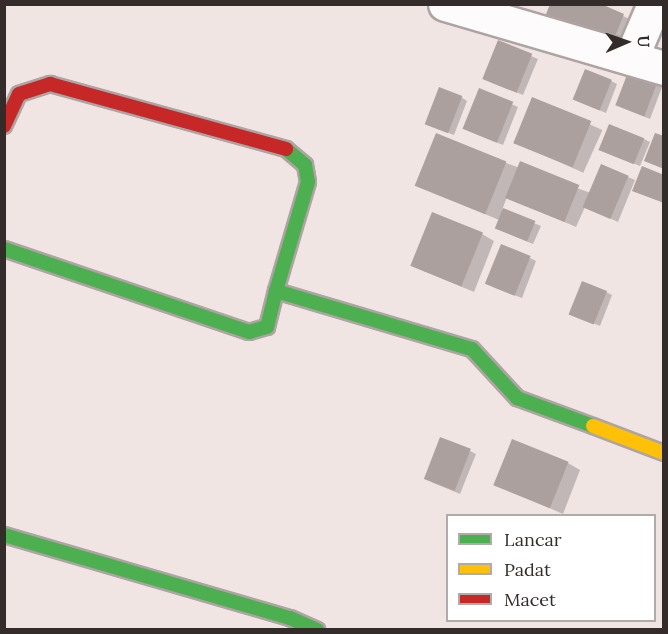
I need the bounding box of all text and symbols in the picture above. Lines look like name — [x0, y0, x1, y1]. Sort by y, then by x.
north arrow — [596, 12, 656, 72]
text: U — [634, 35, 654, 48]
legend — [446, 514, 656, 622]
text: Lancar — [504, 528, 562, 551]
text: Padat — [504, 558, 551, 581]
text: Macet — [504, 588, 556, 611]

